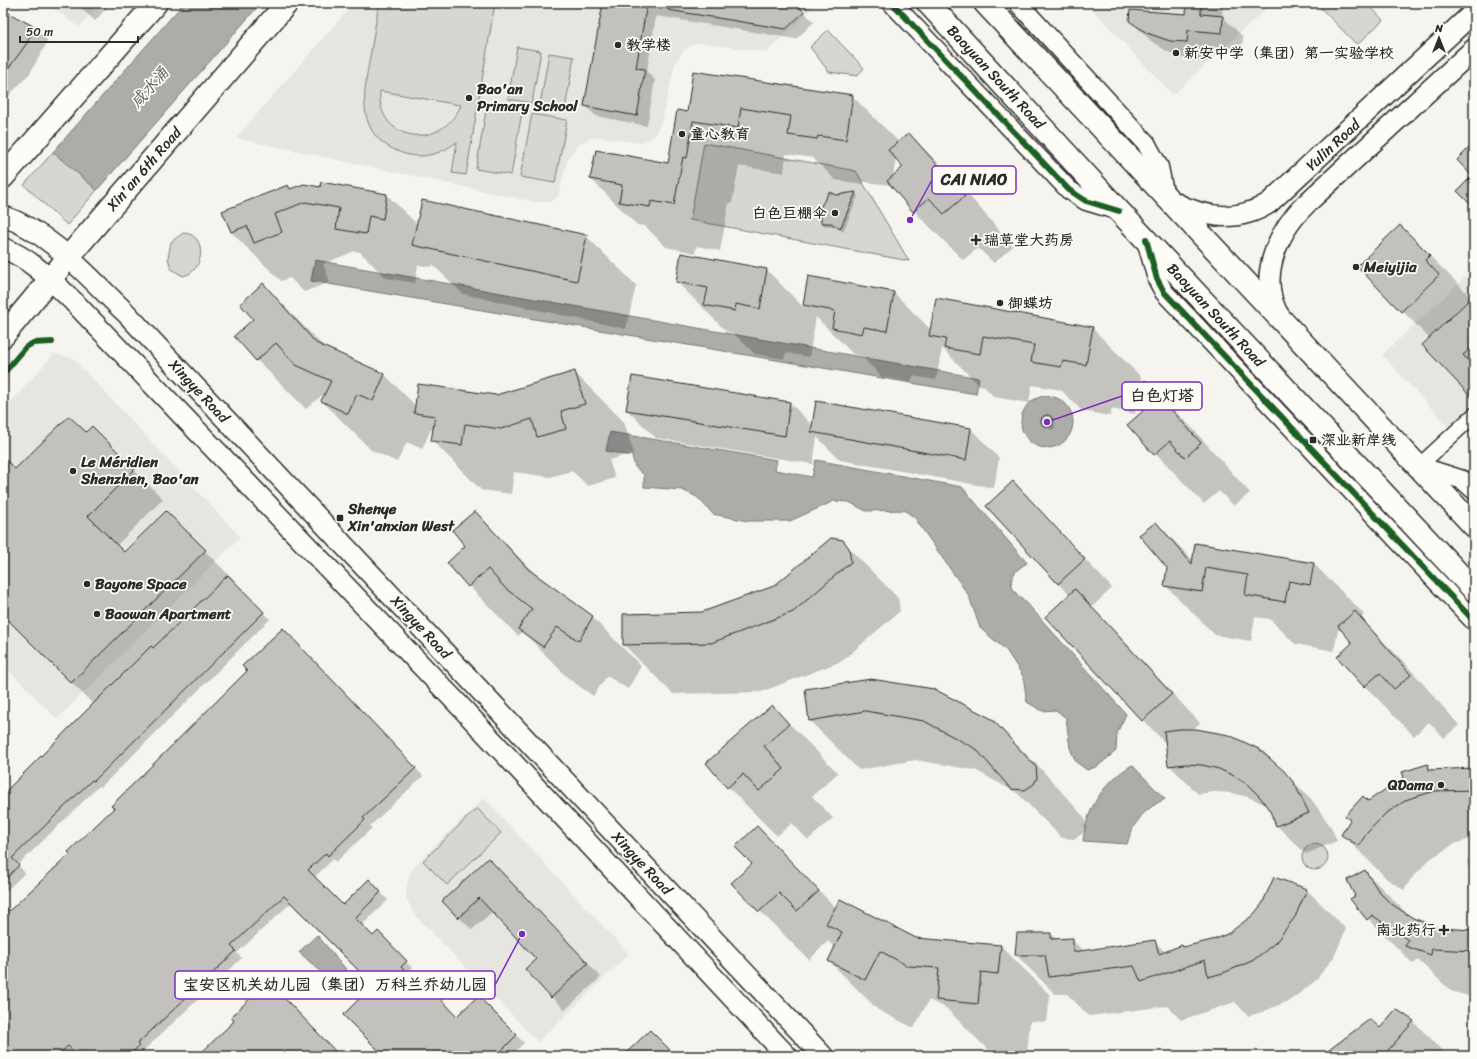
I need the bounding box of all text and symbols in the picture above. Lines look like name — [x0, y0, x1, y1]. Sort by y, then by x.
scale bar — [20, 18, 138, 44]
north arrow — [1419, 18, 1459, 58]
street label: Baoyuan South Road — [940, 19, 1052, 136]
text: N — [1434, 19, 1443, 38]
text: 50 m — [26, 21, 53, 43]
place label: 教学楼 — [626, 32, 671, 58]
marker: 教学楼 — [613, 40, 623, 50]
place label: 新安中学（集团）第一实验学校 — [1184, 40, 1394, 66]
marker: 新安中学（集团）第一实验学校 — [1171, 48, 1181, 58]
water label: 咸水涌 — [123, 59, 177, 115]
place label: Bao'an Primary School — [477, 76, 578, 119]
marker: Bao'an Primary School — [464, 93, 474, 103]
street label: Yulin Road — [1300, 112, 1367, 177]
street label: Xin'an 6th Road — [99, 120, 189, 218]
place label: 童心教育 — [690, 121, 750, 147]
marker: 童心教育 — [677, 129, 687, 139]
text: CAI NIAO — [940, 165, 1007, 194]
callout: CAI NIAO — [932, 166, 1016, 194]
place label: 白色巨棚伞 — [752, 200, 827, 226]
marker: 白色巨棚伞 — [830, 208, 840, 218]
place label: 瑞草堂大药房 — [984, 227, 1074, 253]
marker: 瑞草堂大药房 — [971, 235, 981, 245]
place label: Meiyijia — [1363, 254, 1417, 280]
street label: Baoyuan South Road — [1160, 257, 1272, 374]
marker: Meiyijia — [1351, 262, 1361, 272]
place label: 御蝶坊 — [1007, 290, 1053, 316]
marker: 御蝶坊 — [995, 298, 1005, 308]
street label: Xingye Road — [162, 352, 237, 430]
text: 白色灯塔 — [1130, 381, 1194, 410]
callout: 白色灯塔 — [1122, 382, 1202, 410]
place label: 深业新岸线 — [1321, 427, 1396, 453]
marker: 深业新岸线 — [1308, 435, 1318, 445]
place label: Le Méridien Shenzhen, Bao'an — [80, 449, 200, 492]
marker: Le Méridien Shenzhen, Bao'an — [68, 466, 78, 476]
place label: Shenye Xin'anxian West — [347, 496, 455, 539]
marker: Shenye Xin'anxian West — [335, 513, 345, 523]
place label: Bayone Space — [95, 571, 187, 597]
marker: Bayone Space — [82, 579, 92, 589]
street label: Xingye Road — [384, 588, 459, 666]
place label: Baowan Apartment — [105, 601, 232, 627]
marker: Baowan Apartment — [92, 609, 102, 619]
place label: QDama — [1387, 772, 1433, 798]
marker: QDama — [1436, 780, 1446, 790]
street label: Xingye Road — [605, 824, 680, 902]
place label: 南北药行 — [1376, 917, 1436, 943]
marker: 南北药行 — [1439, 925, 1449, 935]
text: 宝安区机关幼儿园（集团）万科兰乔幼儿园 — [183, 970, 487, 999]
callout: 宝安区机关幼儿园（集团）万科兰乔幼儿园 — [175, 971, 495, 999]

